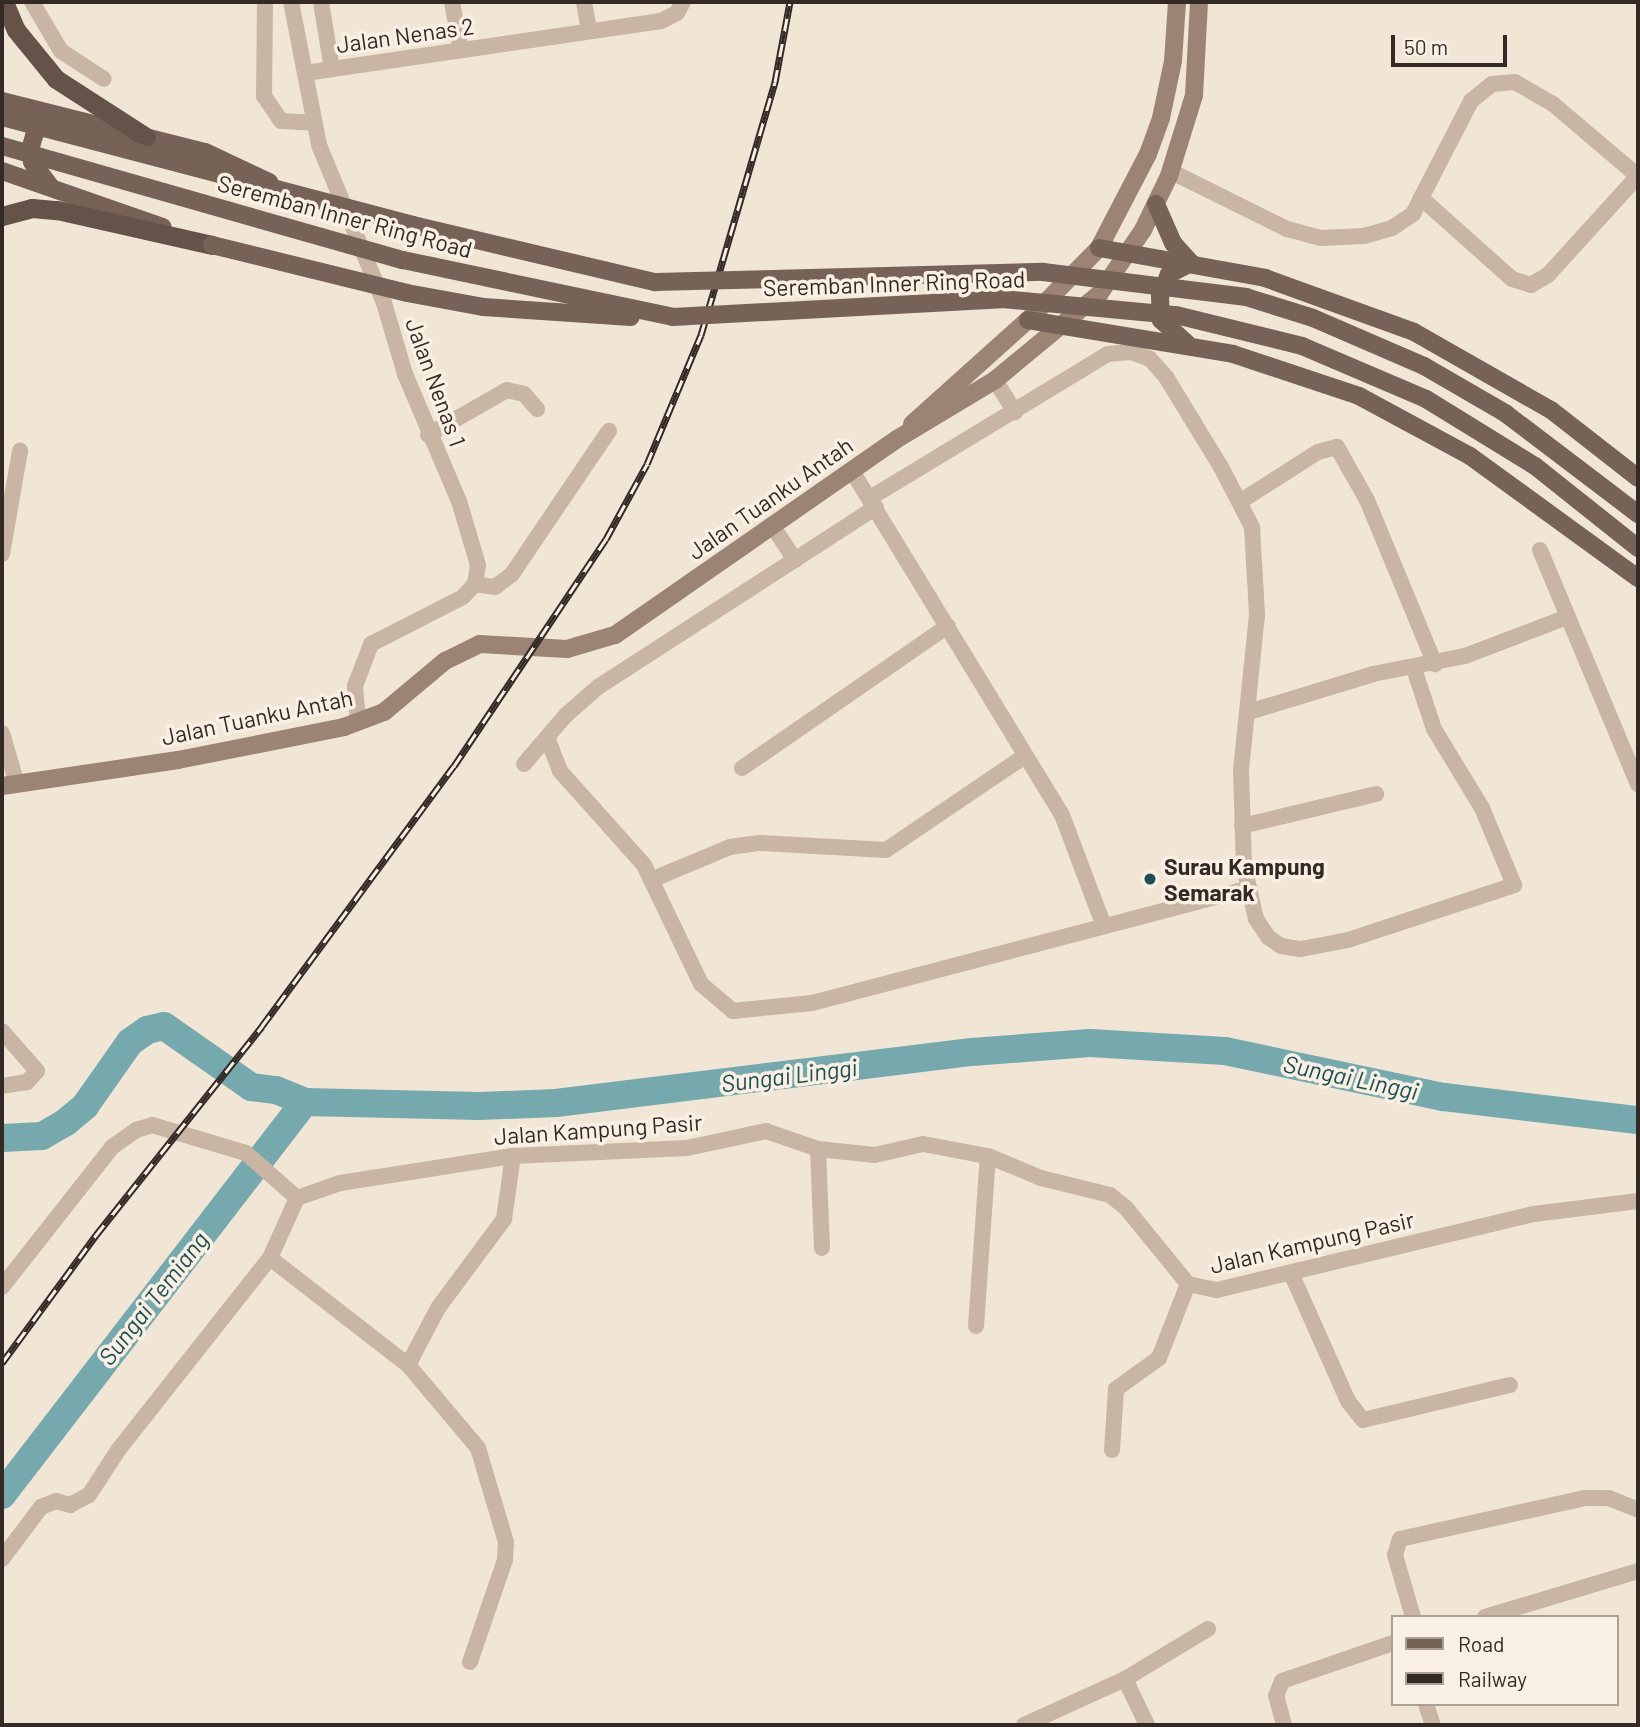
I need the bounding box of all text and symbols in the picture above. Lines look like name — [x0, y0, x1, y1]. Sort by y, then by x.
street label: Jalan Nenas 2 — [334, 12, 476, 58]
scale bar — [1395, 21, 1510, 65]
text: 50 m — [1404, 34, 1448, 59]
street label: Seremban Inner Ring Road — [215, 169, 475, 263]
street label: Seremban Inner Ring Road — [762, 265, 1026, 301]
street label: Jalan Nenas 1 — [400, 314, 472, 450]
street label: Jalan Tuanku Antah — [682, 431, 858, 565]
street label: Jalan Tuanku Antah — [159, 683, 355, 751]
place label: Surau Kampung Semarak — [1164, 852, 1325, 906]
marker: Surau Kampung Semarak — [1142, 871, 1158, 887]
water label: Sungai Linggi — [1281, 1049, 1421, 1105]
water label: Sungai Linggi — [719, 1052, 859, 1098]
street label: Jalan Kampung Pasir — [493, 1108, 703, 1150]
street label: Jalan Kampung Pasir — [1207, 1205, 1417, 1279]
water label: Sungai Temiang — [92, 1226, 214, 1370]
legend — [1392, 1615, 1619, 1706]
text: Road — [1458, 1631, 1504, 1656]
text: Railway — [1458, 1666, 1527, 1691]

